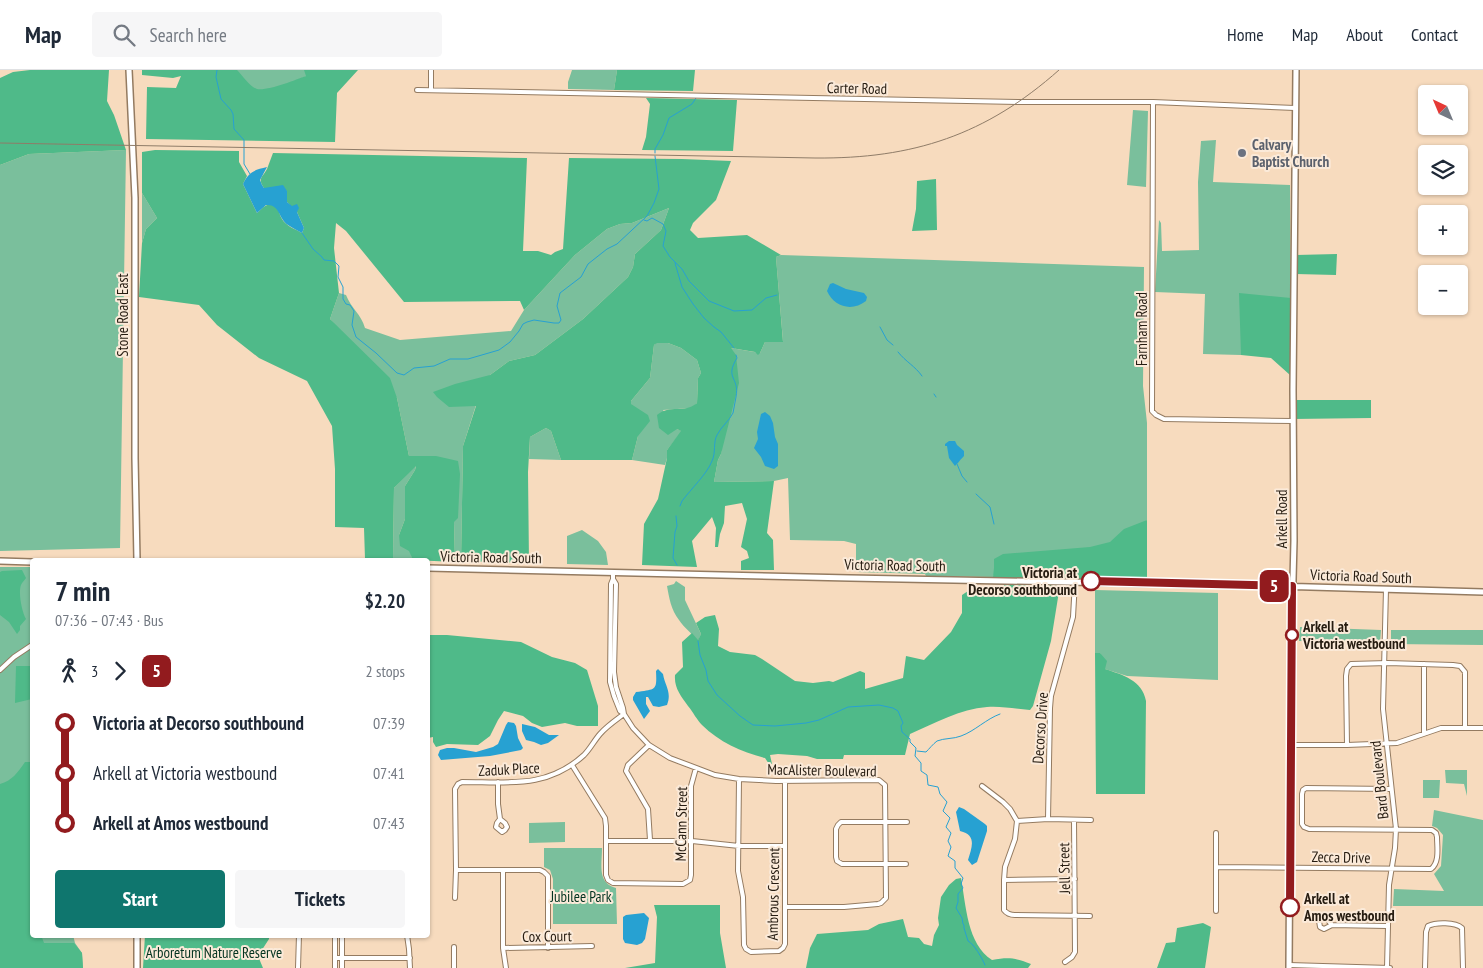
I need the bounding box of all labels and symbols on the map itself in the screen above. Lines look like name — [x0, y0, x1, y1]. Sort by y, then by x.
street label: Carter Road — [827, 78, 887, 98]
north arrow — [1418, 85, 1468, 135]
place label: Calvary Baptist Church — [1252, 135, 1329, 171]
marker: Calvary Baptist Church — [1236, 147, 1248, 159]
street label: Stone Road East — [113, 273, 132, 357]
street label: Farnham Road — [1132, 292, 1151, 366]
street label: Arkell Road — [1272, 490, 1291, 548]
street label: Victoria Road South — [439, 547, 542, 567]
street label: Victoria Road South — [843, 555, 946, 575]
place label: Victoria at Decorso southbound — [968, 563, 1078, 599]
street label: Victoria Road South — [1309, 565, 1412, 587]
line badge: 5 — [1258, 570, 1290, 602]
marker: Victoria at Decorso southbound — [1081, 571, 1101, 591]
place label: Arkell at Victoria westbound — [1302, 617, 1406, 653]
marker: Arkell at Victoria westbound — [1285, 628, 1299, 642]
street label: Decorso Drive — [1028, 692, 1052, 764]
street label: Bard Boulevard — [1365, 740, 1393, 820]
street label: Zaduk Place — [478, 758, 540, 780]
street label: MacAlister Boulevard — [767, 760, 877, 780]
street label: McCann Street — [671, 786, 691, 862]
street label: Jell Street — [1054, 842, 1074, 895]
street label: Ambrous Crescent — [763, 847, 783, 941]
street label: Zecca Drive — [1311, 847, 1371, 867]
park label: Jubilee Park — [549, 887, 612, 906]
place label: Arkell at Amos westbound — [1303, 889, 1395, 925]
marker: Arkell at Amos westbound — [1280, 897, 1300, 917]
street label: Cox Court — [522, 926, 572, 946]
park label: Arboretum Nature Reserve — [146, 943, 282, 962]

